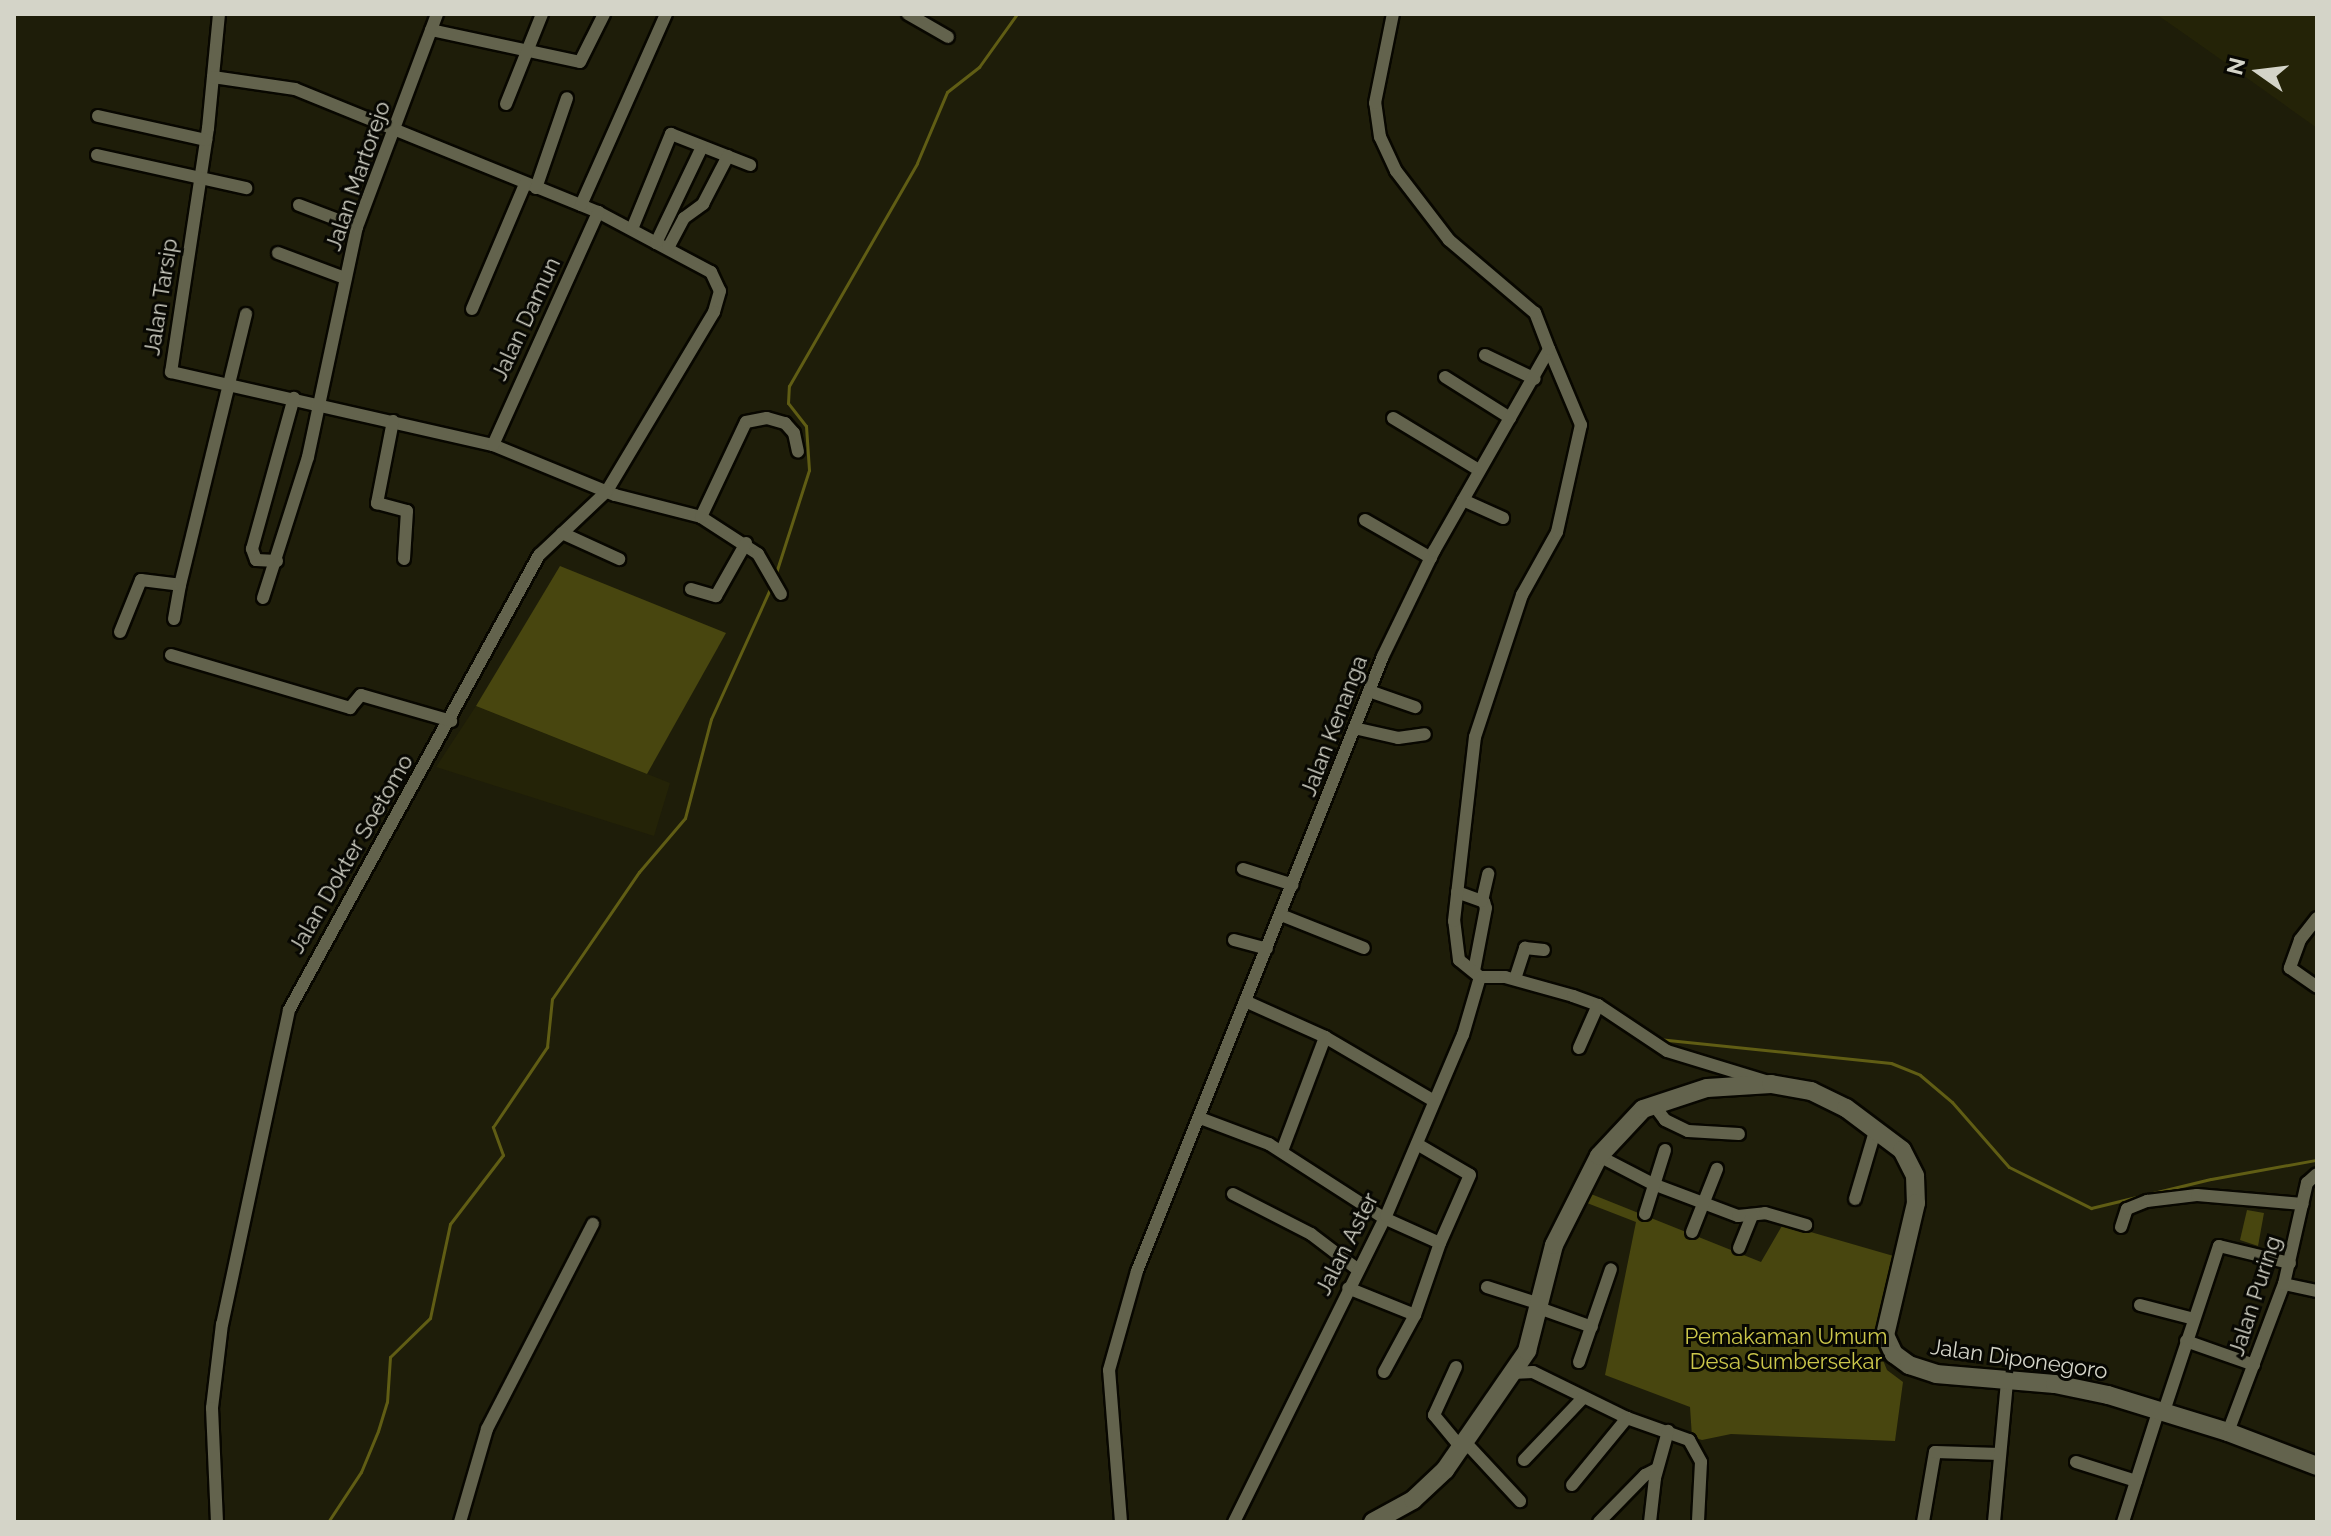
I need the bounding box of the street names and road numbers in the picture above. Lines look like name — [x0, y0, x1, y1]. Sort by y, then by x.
street label: Jalan Martorejo — [320, 98, 396, 254]
street label: Jalan Tarsip — [139, 236, 183, 358]
street label: Jalan Damun — [486, 253, 566, 385]
street label: Jalan Kenanga — [1295, 652, 1373, 800]
street label: Jalan Dokter Soetomo — [283, 750, 419, 958]
street label: Jalan Aster — [1310, 1188, 1384, 1300]
street label: Jalan Puring — [2223, 1233, 2287, 1359]
street label: Jalan Diponegoro — [1929, 1333, 2109, 1385]

